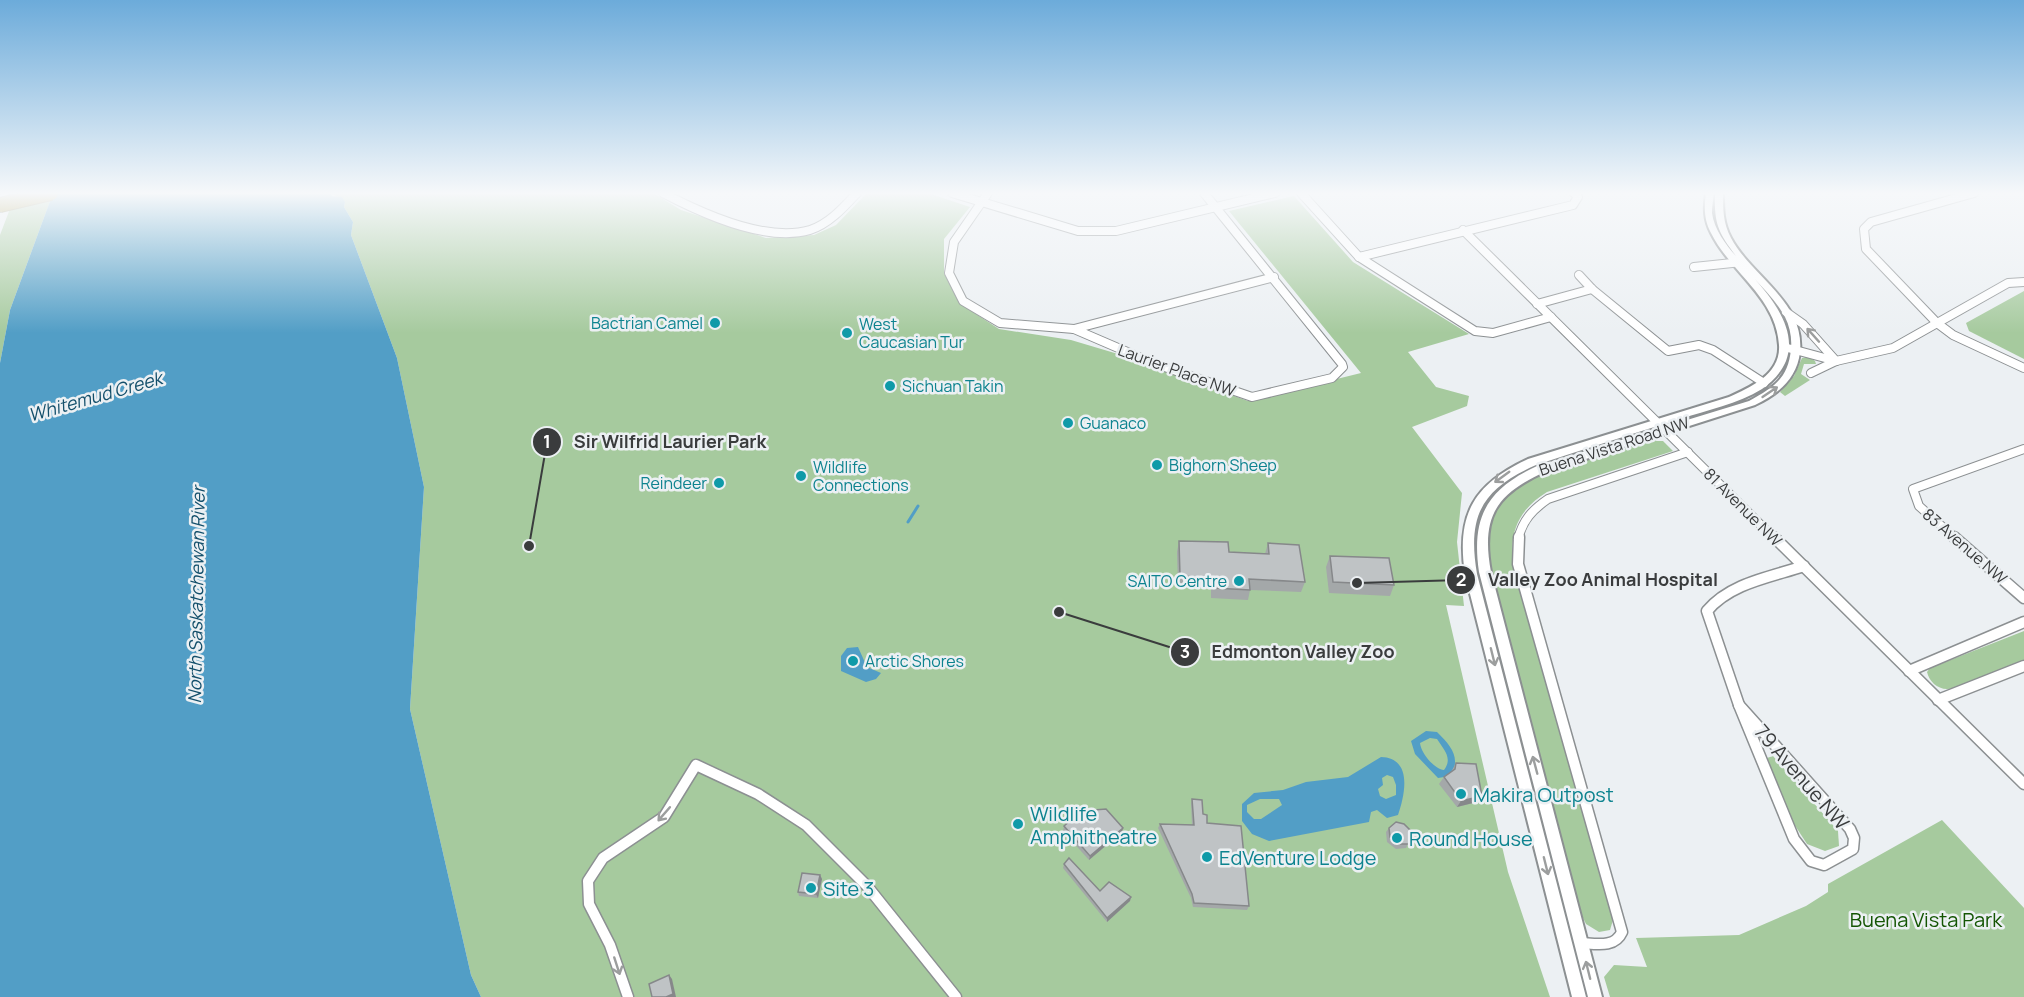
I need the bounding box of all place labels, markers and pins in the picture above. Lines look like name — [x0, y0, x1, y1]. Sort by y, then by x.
place label: Bactrian Camel — [591, 312, 703, 334]
place label: West Caucasian Tur — [859, 313, 965, 353]
marker: Bactrian Camel — [708, 316, 722, 330]
marker: West Caucasian Tur — [840, 326, 854, 340]
place label: Sichuan Takin — [902, 375, 1004, 397]
marker: Sichuan Takin — [883, 379, 897, 393]
place label: Guanaco — [1080, 412, 1146, 434]
marker: Guanaco — [1061, 416, 1075, 430]
callout: Sir Wilfrid Laurier Park — [532, 424, 778, 460]
place label: Bighorn Sheep — [1169, 454, 1277, 476]
place label: Wildlife Connections — [813, 456, 909, 496]
marker: Bighorn Sheep — [1150, 458, 1164, 472]
marker: Wildlife Connections — [794, 469, 808, 483]
place label: Reindeer — [640, 472, 707, 494]
marker: Reindeer — [712, 476, 726, 490]
callout: Valley Zoo Animal Hospital — [1446, 562, 1730, 598]
place label: SAITO Centre — [1128, 570, 1227, 592]
marker: SAITO Centre — [1232, 574, 1246, 588]
callout: Edmonton Valley Zoo — [1170, 634, 1407, 670]
place label: Arctic Shores — [865, 650, 964, 672]
marker: Arctic Shores — [846, 654, 860, 668]
place label: Makira Outpost — [1473, 781, 1614, 808]
marker: Makira Outpost — [1454, 787, 1468, 801]
place label: Wildlife Amphitheatre — [1030, 800, 1157, 850]
marker: Wildlife Amphitheatre — [1011, 817, 1025, 831]
place label: Round House — [1409, 825, 1533, 852]
marker: Round House — [1390, 831, 1404, 845]
place label: EdVenture Lodge — [1219, 844, 1376, 871]
marker: EdVenture Lodge — [1200, 850, 1214, 864]
place label: Site 3 — [823, 875, 874, 902]
marker: Site 3 — [804, 881, 818, 895]

